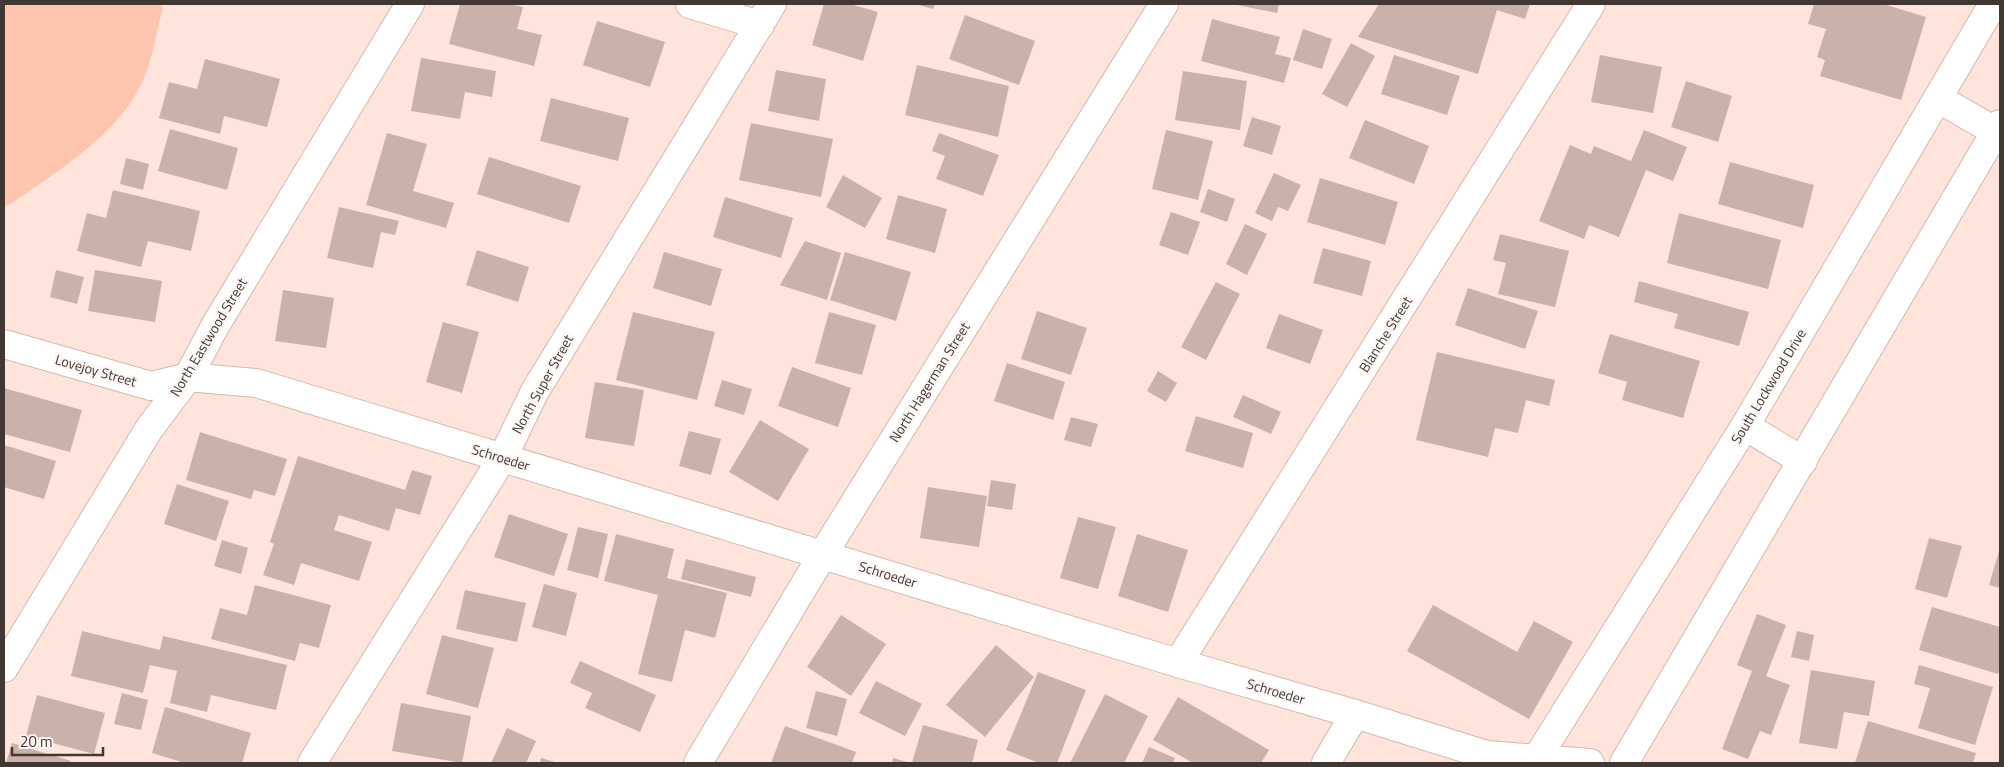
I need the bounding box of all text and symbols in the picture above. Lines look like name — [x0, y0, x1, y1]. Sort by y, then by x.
street label: North Eastwood Street — [164, 274, 252, 400]
street label: Blanche Street — [1353, 292, 1417, 376]
street label: North Hagerman Street — [883, 318, 975, 446]
street label: South Lockwood Drive — [1725, 324, 1811, 448]
street label: North Super Street — [506, 330, 578, 437]
street label: Lovejoy Street — [53, 348, 139, 392]
street label: Schroeder — [469, 438, 533, 476]
street label: Schroeder — [856, 555, 920, 593]
street label: Schroeder — [1244, 673, 1308, 709]
scale bar — [12, 724, 104, 756]
text: 20 m — [20, 730, 53, 753]

